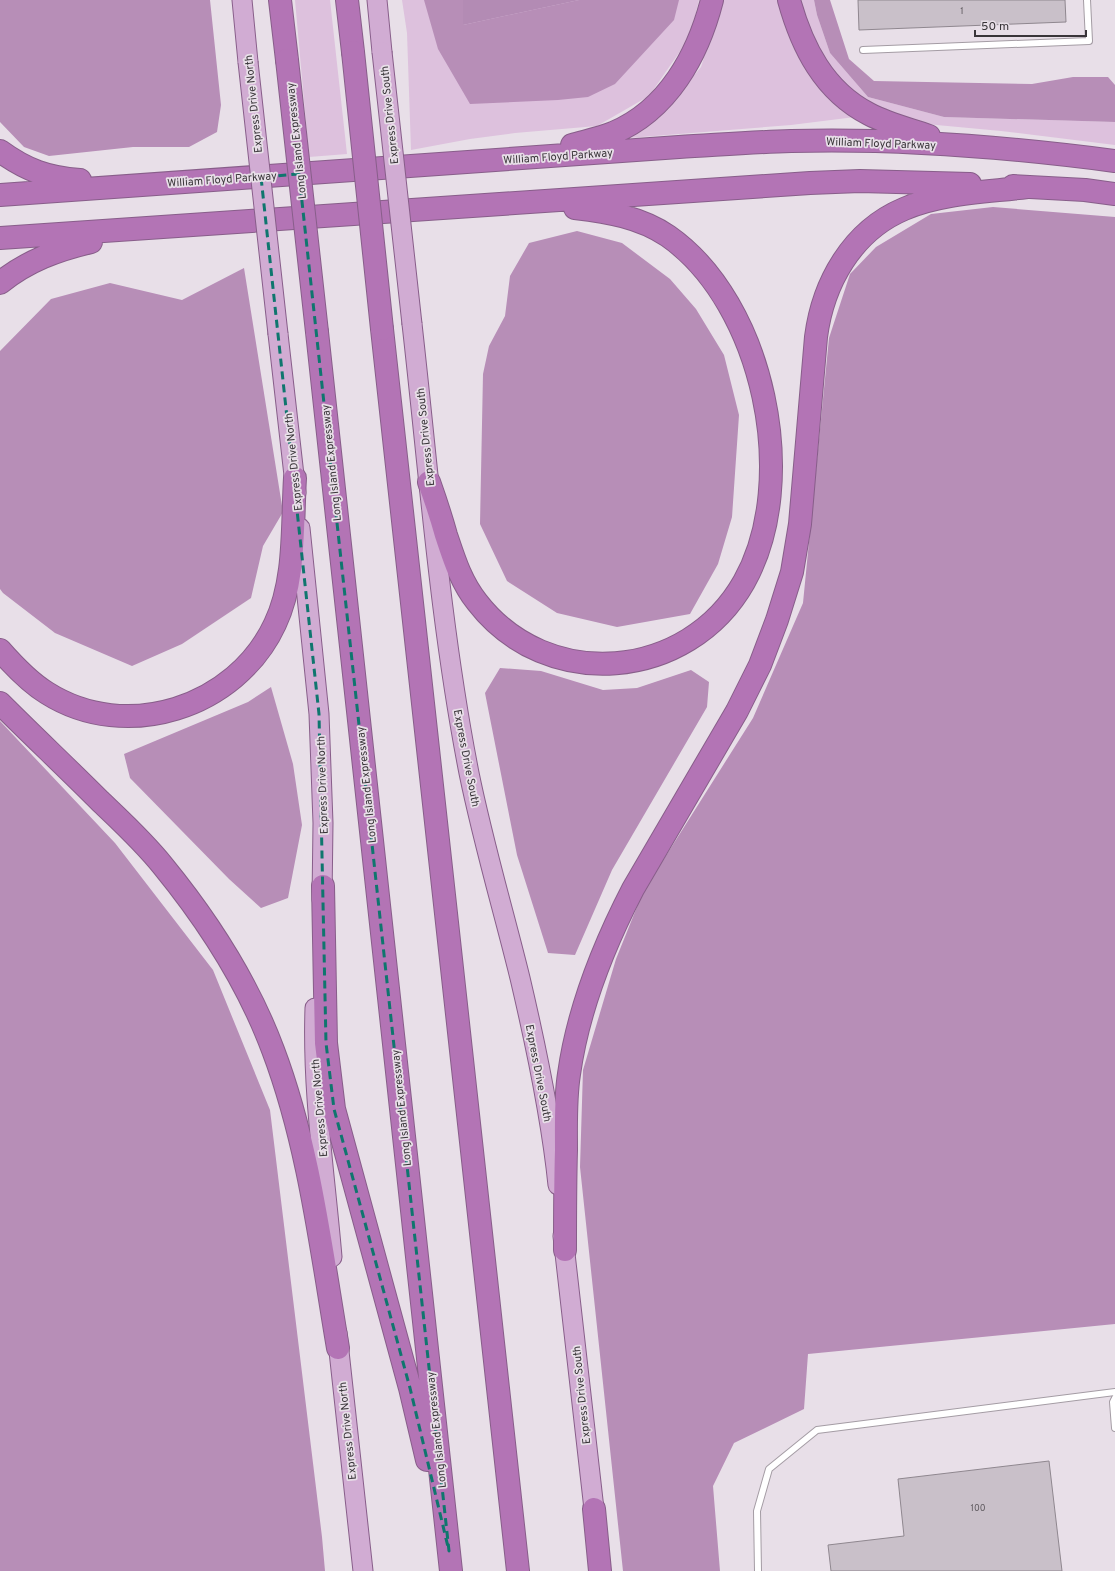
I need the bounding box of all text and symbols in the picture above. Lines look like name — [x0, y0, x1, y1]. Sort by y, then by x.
house number: 1 — [960, 6, 964, 17]
scale bar — [975, 12, 1086, 38]
text: 50 m — [981, 19, 1009, 35]
street label: Express Drive North — [242, 54, 266, 154]
street label: Express Drive South — [378, 65, 402, 165]
street label: Long Island Expressway — [284, 82, 310, 200]
street label: William Floyd Parkway — [826, 135, 936, 153]
street label: William Floyd Parkway — [503, 146, 614, 168]
street label: William Floyd Parkway — [167, 169, 278, 191]
street label: Express Drive South — [414, 387, 438, 487]
street label: Long Island Expressway — [319, 404, 345, 522]
street label: Express Drive North — [282, 412, 306, 512]
street label: Express Drive South — [450, 708, 482, 808]
street label: Long Island Expressway — [354, 726, 380, 844]
street label: Express Drive North — [314, 736, 332, 834]
street label: Express Drive South — [522, 1023, 554, 1123]
street label: Long Island Expressway — [389, 1049, 415, 1167]
street label: Express Drive North — [309, 1058, 331, 1158]
street label: Express Drive South — [570, 1345, 594, 1445]
street label: Long Island Expressway — [424, 1371, 450, 1489]
street label: Express Drive North — [336, 1381, 360, 1481]
house number: 100 — [971, 1503, 986, 1514]

